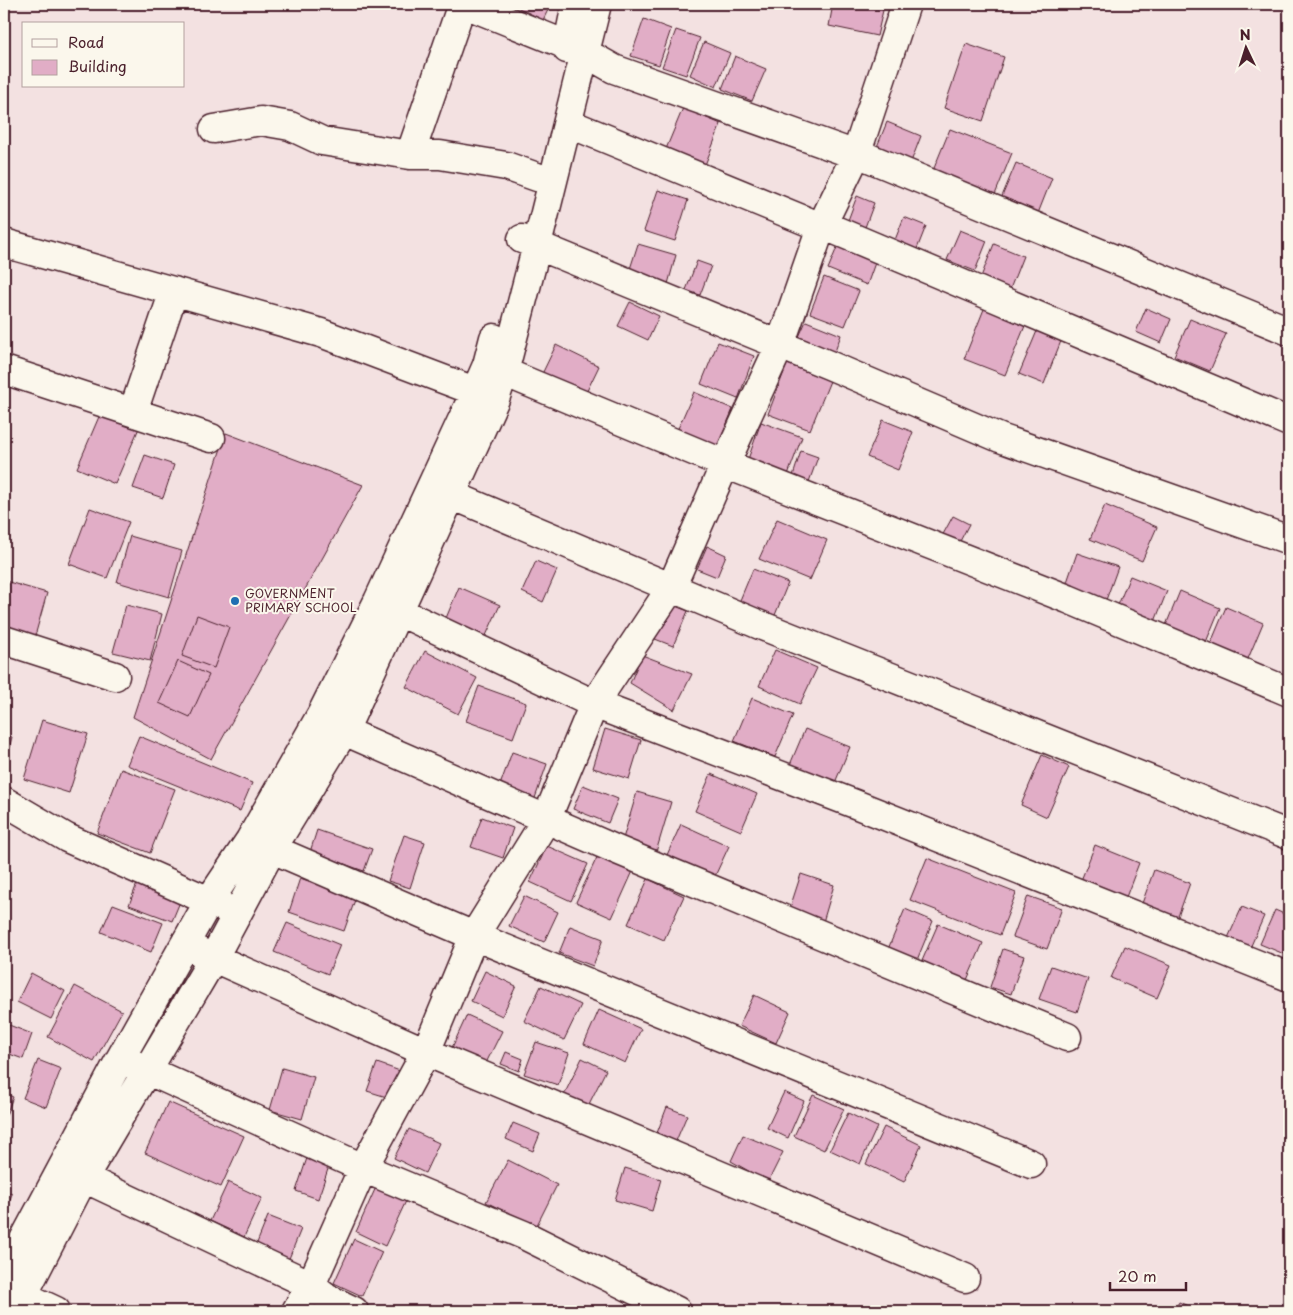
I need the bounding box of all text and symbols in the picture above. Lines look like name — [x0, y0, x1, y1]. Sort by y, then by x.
legend — [22, 22, 185, 88]
north arrow — [1220, 22, 1270, 72]
text: N — [1239, 24, 1251, 45]
text: Road — [68, 30, 104, 53]
text: Building — [68, 54, 127, 77]
place label: GOVERNMENT PRIMARY SCHOOL — [245, 584, 357, 616]
marker: GOVERNMENT PRIMARY SCHOOL — [229, 595, 241, 607]
scale bar — [1110, 1260, 1187, 1292]
text: 20 m — [1118, 1264, 1157, 1287]

